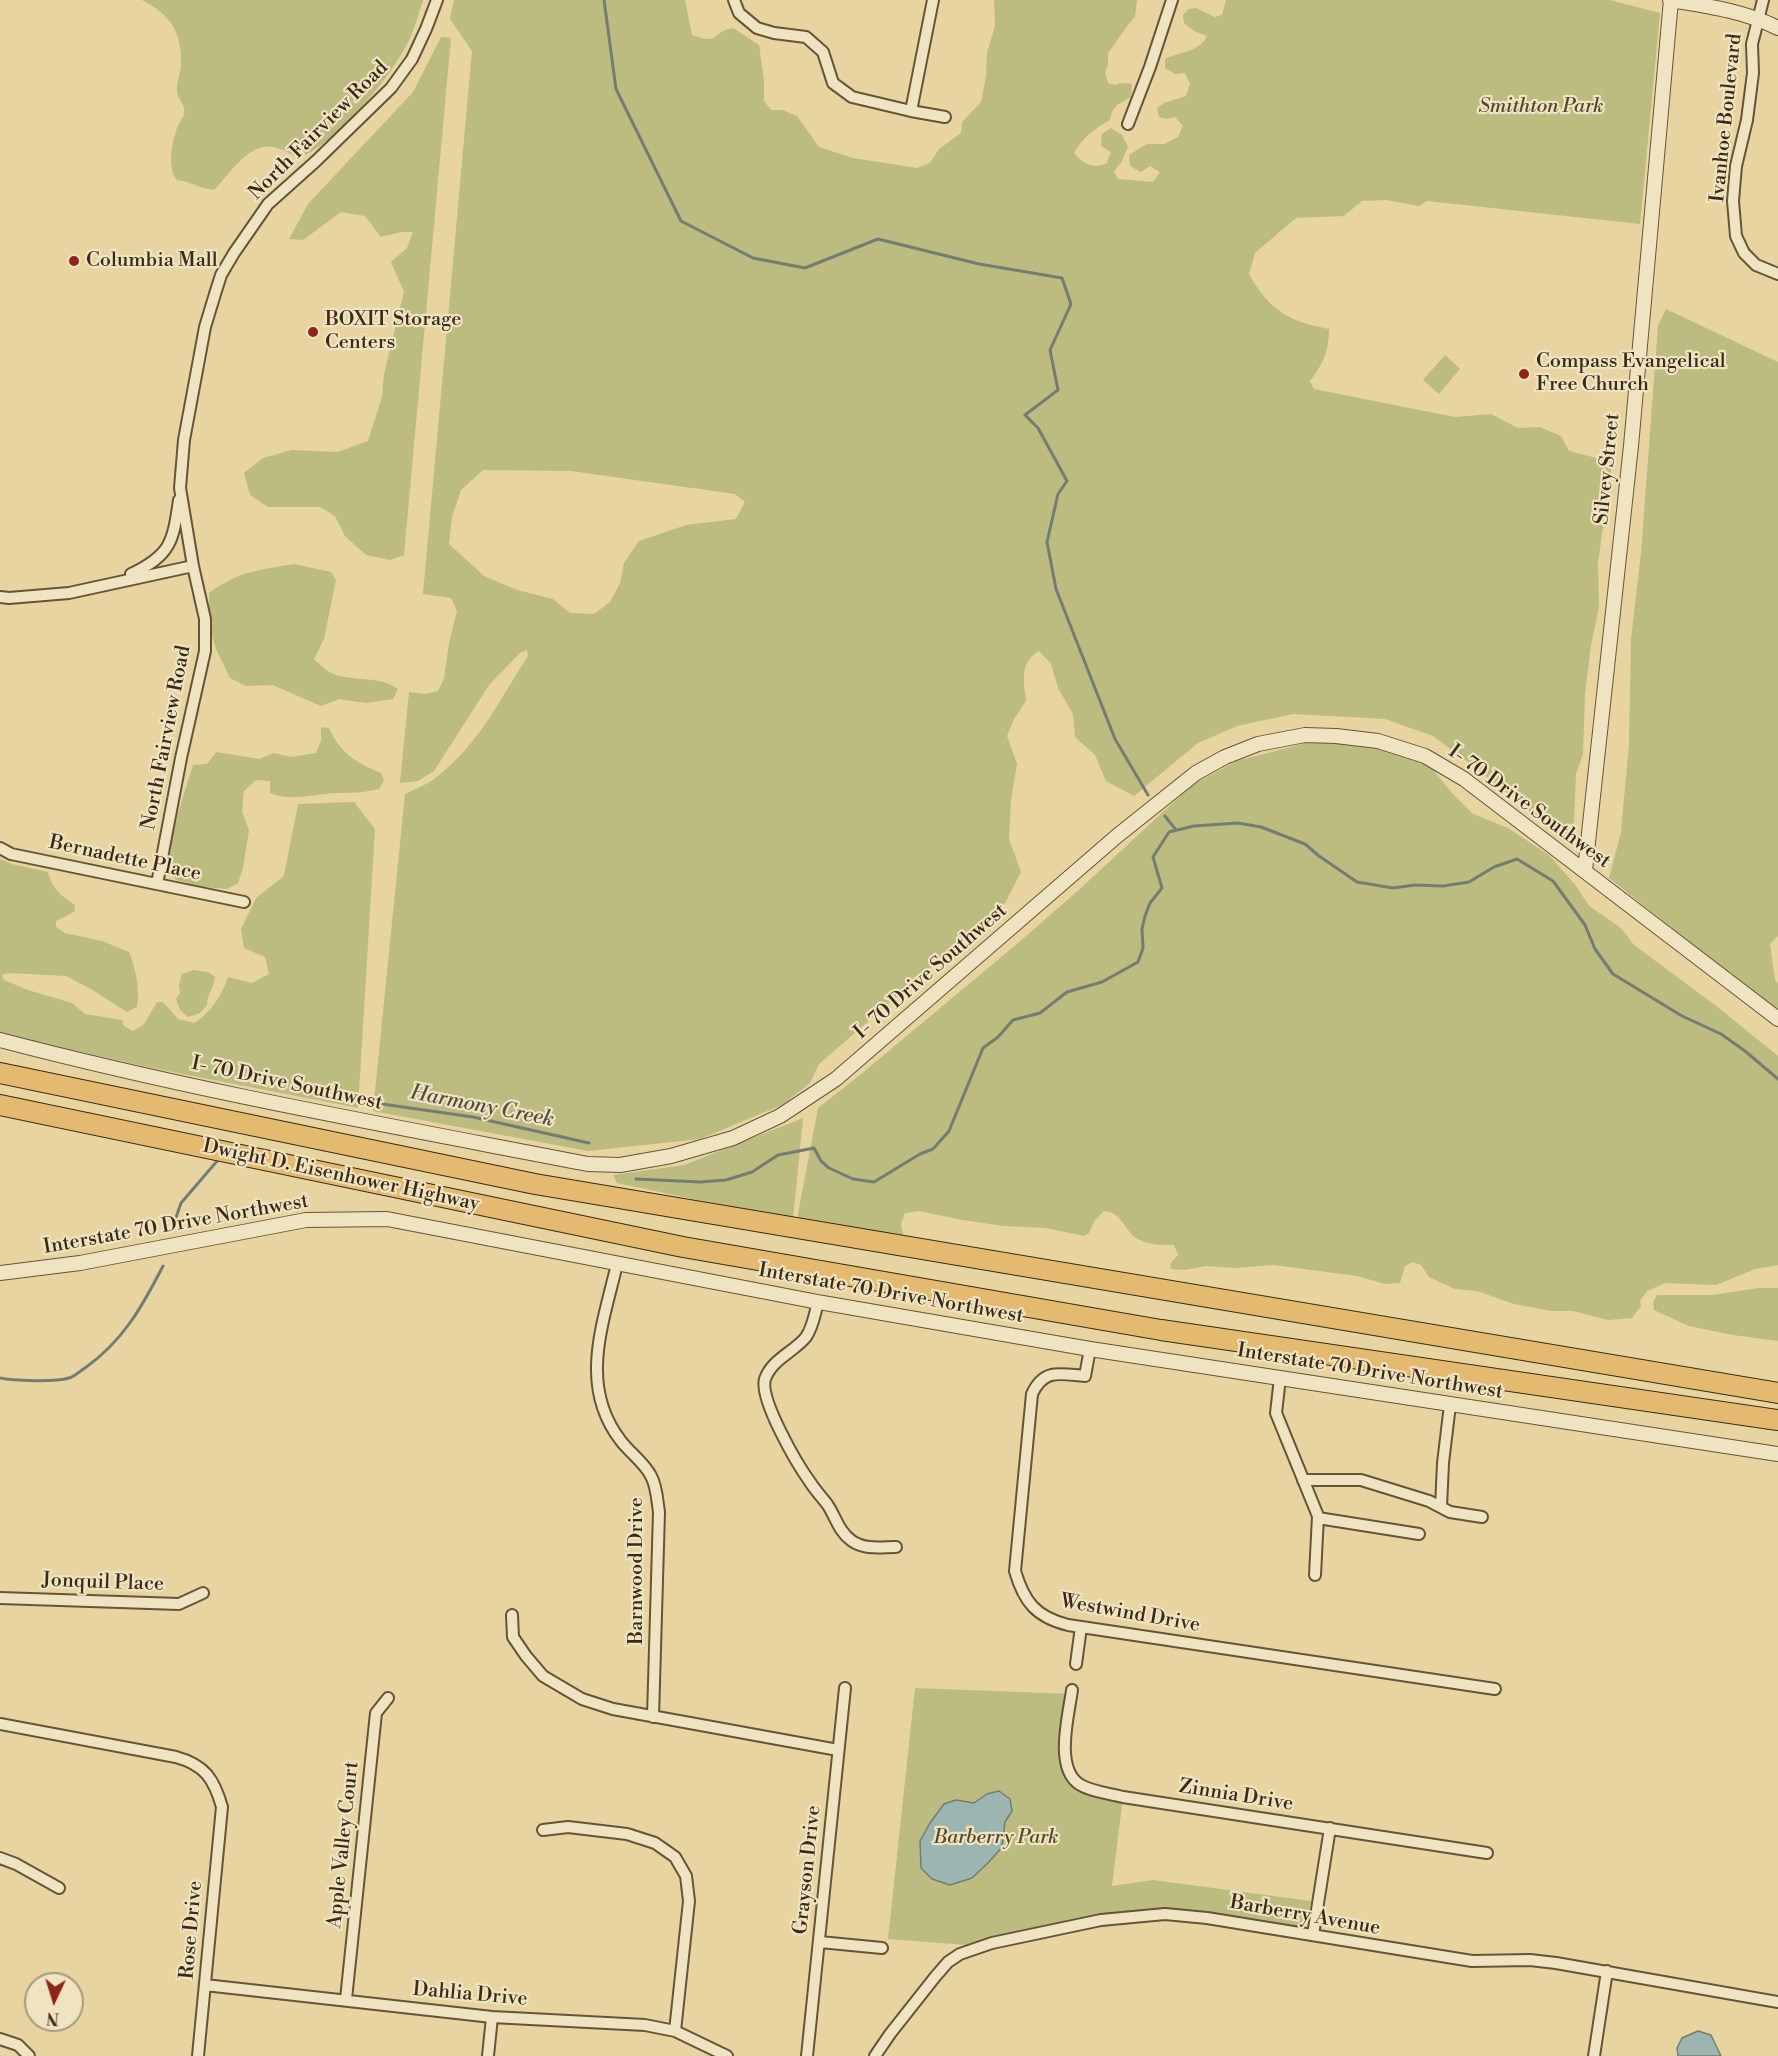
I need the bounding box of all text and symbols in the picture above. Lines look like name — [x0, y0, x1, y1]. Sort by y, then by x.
street label: Ivanhoe Boulevard — [1706, 33, 1748, 203]
street label: North Fairview Road — [244, 56, 394, 206]
park label: Smithton Park — [1479, 95, 1603, 119]
place label: Columbia Mall — [86, 249, 218, 273]
marker: Columbia Mall — [67, 254, 81, 268]
place label: BOXIT Storage Centers — [325, 308, 461, 355]
marker: BOXIT Storage Centers — [306, 325, 320, 339]
place label: Compass Evangelical Free Church — [1536, 350, 1726, 397]
marker: Compass Evangelical Free Church — [1517, 367, 1531, 381]
street label: Silvey Street — [1590, 412, 1626, 526]
street label: North Fairview Road — [137, 644, 197, 832]
street label: I- 70 Drive Southwest — [1443, 740, 1615, 874]
street label: Bernadette Place — [47, 831, 203, 887]
street label: I- 70 Drive Southwest — [850, 899, 1012, 1045]
street label: I- 70 Drive Southwest — [189, 1052, 385, 1116]
water label: Harmony Creek — [408, 1081, 556, 1133]
street label: Dwight D. Eisenhower Highway — [200, 1135, 482, 1217]
street label: Interstate 70 Drive Northwest — [42, 1190, 310, 1260]
street label: Interstate 70 Drive Northwest — [757, 1259, 1025, 1329]
street label: Interstate 70 Drive Northwest — [1235, 1339, 1505, 1405]
street label: Barnwood Drive — [625, 1497, 649, 1645]
street label: Jonquil Place — [42, 1569, 164, 1597]
street label: Westwind Drive — [1058, 1590, 1202, 1638]
street label: Apple Valley Court — [323, 1760, 365, 1930]
street label: Zinnia Drive — [1177, 1775, 1295, 1817]
street label: Grayson Drive — [789, 1804, 827, 1936]
park label: Barberry Park — [933, 1826, 1059, 1850]
street label: Rose Drive — [176, 1880, 208, 1980]
street label: Barberry Avenue — [1228, 1891, 1382, 1941]
north arrow — [24, 1972, 84, 2032]
street label: Dahlia Drive — [412, 1978, 528, 2012]
text: N — [46, 2008, 60, 2028]

